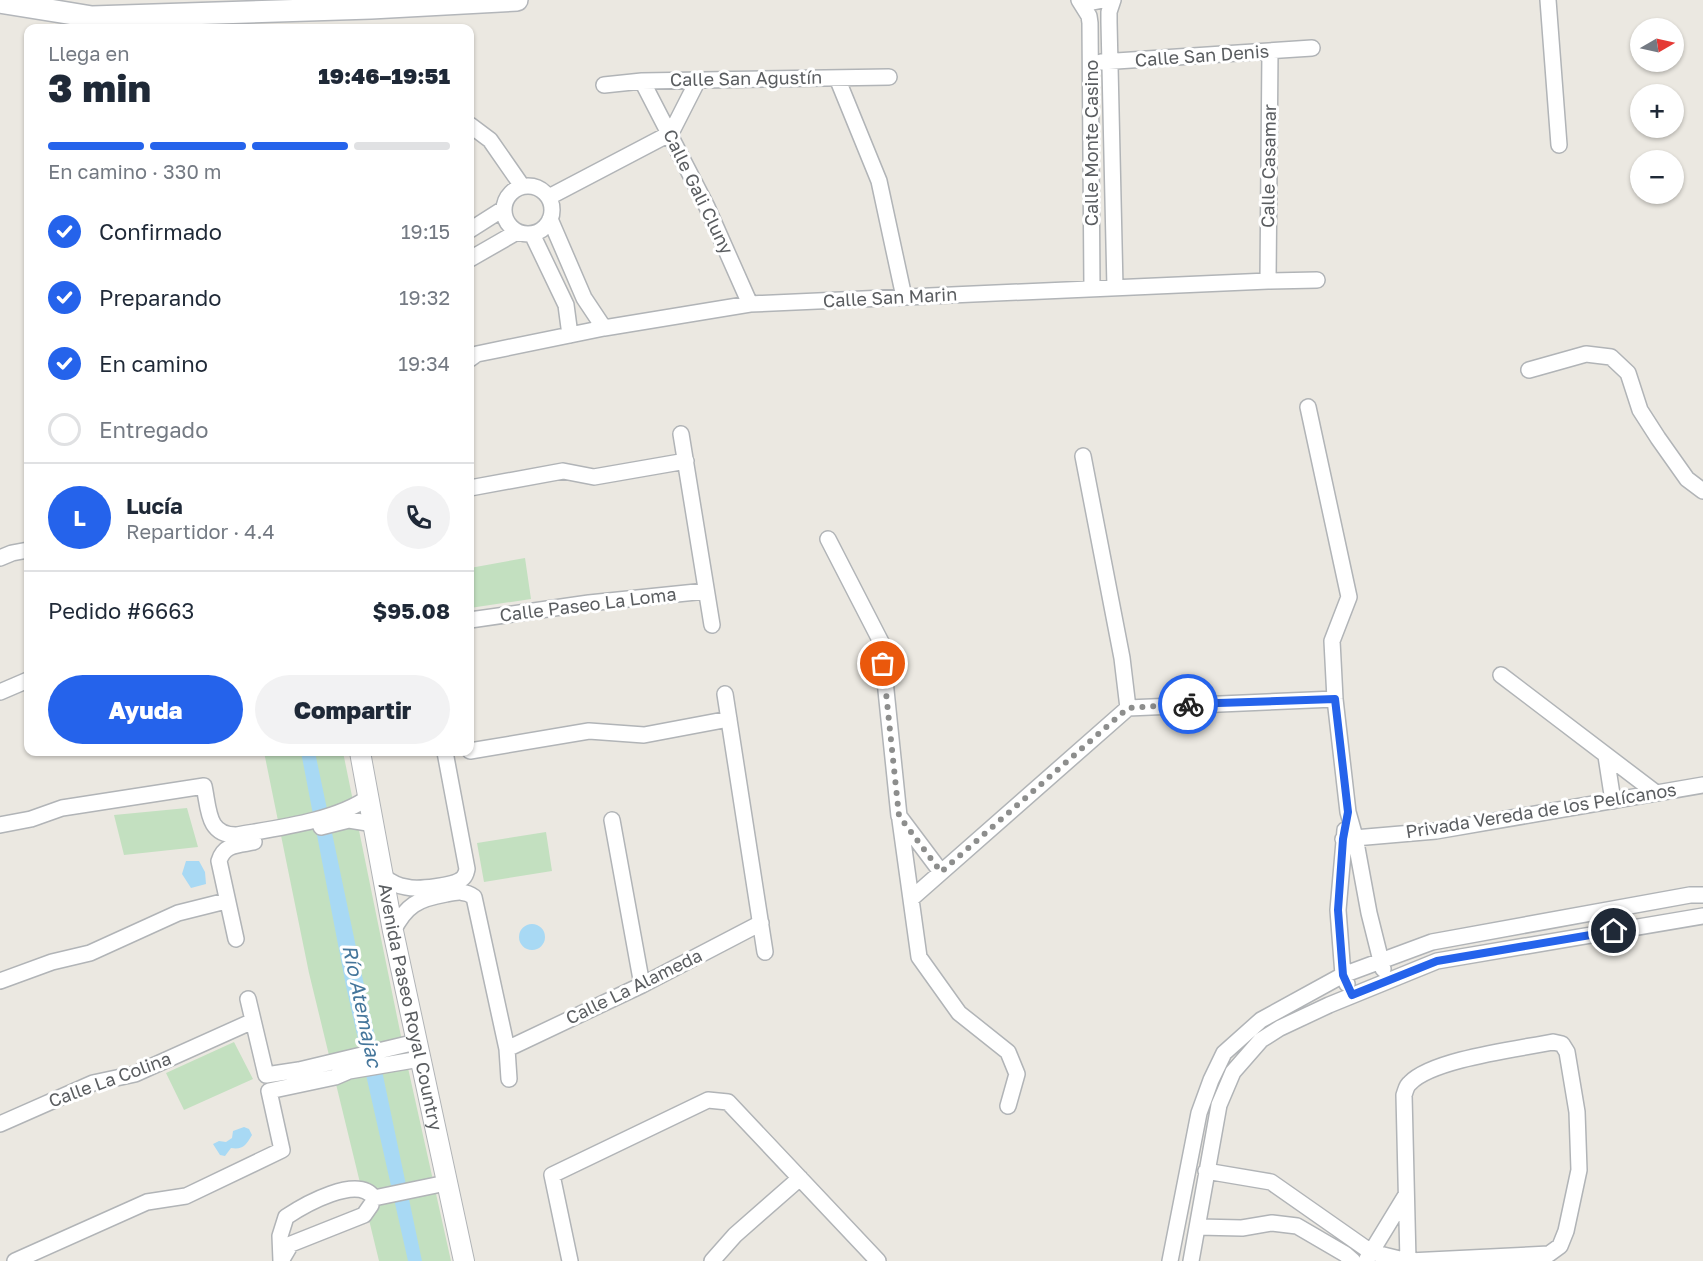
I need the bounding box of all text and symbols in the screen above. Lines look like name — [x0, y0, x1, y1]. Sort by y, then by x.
north arrow — [1630, 18, 1684, 72]
map controls — [1630, 18, 1684, 204]
street label: Calle San Denis — [1134, 39, 1270, 71]
text: Llega en — [48, 41, 130, 65]
street label: Calle Monte Casino — [1080, 60, 1102, 226]
text: 19:46–19:51 — [318, 62, 450, 89]
text: 3 min — [48, 64, 151, 111]
street label: Calle San Agustín — [670, 66, 822, 90]
button: + — [1630, 84, 1684, 138]
street label: Calle Casamar — [1256, 104, 1280, 228]
street label: Calle Gali Cluny — [659, 125, 739, 258]
button: − — [1630, 150, 1684, 204]
text: En camino · 330 m — [48, 159, 222, 183]
icon: check — [48, 215, 81, 248]
text: Confirmado — [99, 218, 222, 245]
text: 19:15 — [401, 219, 450, 243]
icon: check — [48, 281, 81, 314]
street label: Calle San Marin — [822, 282, 958, 312]
text: Preparando — [99, 284, 222, 311]
text: 19:32 — [399, 285, 450, 309]
icon: check — [48, 347, 81, 380]
text: En camino — [99, 350, 208, 377]
text: 19:34 — [398, 351, 450, 375]
text: Entregado — [99, 416, 208, 443]
button: phone — [387, 486, 450, 549]
text: Lucía — [126, 492, 183, 519]
text: L — [73, 504, 86, 531]
text: Repartidor · 4.4 — [126, 519, 275, 543]
street label: Calle Paseo La Loma — [498, 582, 677, 626]
text: Pedido #6663 — [48, 597, 194, 624]
text: $95.08 — [372, 597, 450, 624]
pin — [857, 638, 908, 689]
icon: bag — [866, 647, 899, 680]
courier — [1158, 674, 1218, 734]
button: Ayuda — [48, 675, 243, 744]
button: Compartir — [255, 675, 450, 744]
icon: bike — [1172, 688, 1205, 721]
street label: Privada Vereda de los Pelícanos — [1404, 778, 1678, 842]
street label: Avenida Paseo Royal Country — [374, 882, 448, 1133]
pin — [1588, 905, 1639, 956]
icon: home — [1597, 914, 1630, 947]
water label: Río Atemajac — [337, 942, 388, 1071]
street label: Calle La Alameda — [562, 944, 705, 1029]
street label: Calle La Colina — [45, 1047, 174, 1111]

